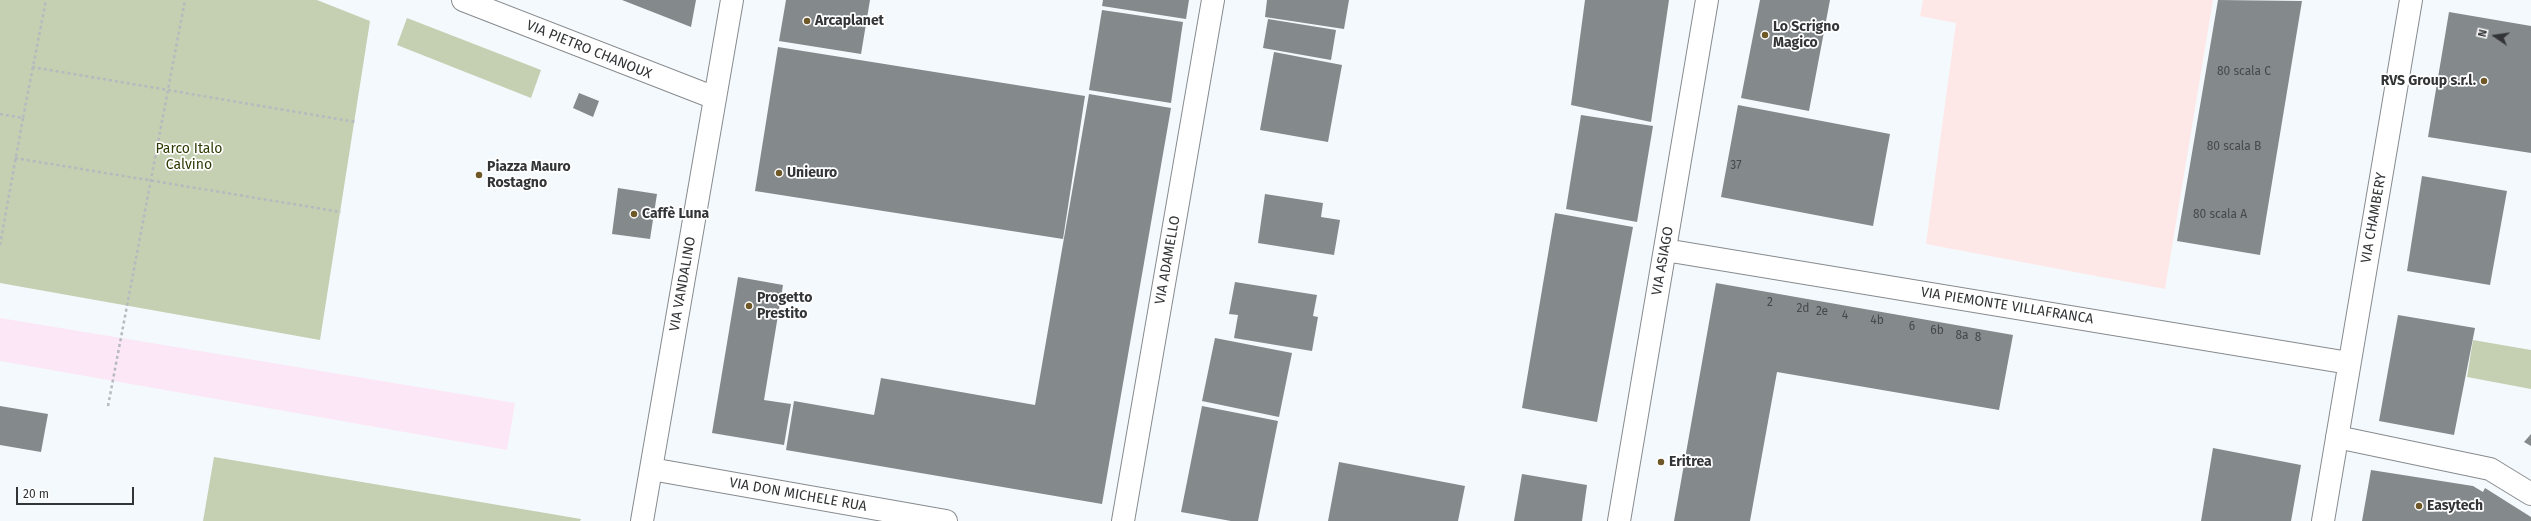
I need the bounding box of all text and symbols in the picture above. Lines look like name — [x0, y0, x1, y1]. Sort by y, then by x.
place label: Arcaplanet — [815, 13, 884, 29]
marker: Arcaplanet — [802, 16, 812, 26]
north arrow — [2475, 16, 2515, 56]
street label: VIA PIETRO CHANOUX — [524, 17, 654, 83]
place label: Lo Scrigno Magico — [1773, 19, 1840, 52]
text: N — [2476, 28, 2490, 38]
marker: Lo Scrigno Magico — [1760, 30, 1770, 40]
house number: 80 scala C — [2217, 65, 2271, 79]
place label: RVS Group s.r.l. — [2381, 73, 2476, 89]
marker: RVS Group s.r.l. — [2479, 76, 2489, 86]
house number: 80 scala B — [2207, 140, 2261, 154]
park label: Parco Italo Calvino — [155, 141, 223, 174]
place label: Piazza Mauro Rostagno — [487, 159, 571, 192]
house number: 37 — [1730, 159, 1742, 173]
place label: Unieuro — [787, 165, 837, 181]
marker: Unieuro — [774, 168, 784, 178]
marker: Piazza Mauro Rostagno — [474, 170, 484, 180]
street label: VIA CHAMBERY — [2358, 171, 2390, 265]
place label: Caffè Luna — [642, 206, 709, 222]
house number: 80 scala A — [2193, 208, 2247, 222]
marker: Caffè Luna — [629, 209, 639, 219]
street label: VIA ADAMELLO — [1152, 214, 1184, 306]
street label: VIA ASIAGO — [1649, 225, 1677, 297]
street label: VIA VANDALINO — [666, 235, 700, 333]
street label: VIA PIEMONTE VILLAFRANCA — [1920, 284, 2094, 328]
place label: Progetto Prestito — [757, 290, 812, 322]
house number: 2 — [1767, 296, 1773, 310]
marker: Progetto Prestito — [744, 301, 754, 311]
house number: 2d — [1797, 302, 1809, 316]
house number: 2e — [1816, 305, 1828, 319]
house number: 4 — [1842, 309, 1848, 323]
house number: 4b — [1870, 314, 1884, 328]
house number: 6 — [1909, 320, 1915, 334]
house number: 6b — [1930, 324, 1944, 338]
house number: 8a — [1955, 329, 1969, 343]
house number: 8 — [1975, 331, 1981, 345]
place label: Eritrea — [1669, 454, 1712, 470]
marker: Eritrea — [1656, 457, 1666, 467]
street label: VIA DON MICHELE RUA — [728, 475, 868, 515]
scale bar — [18, 479, 136, 505]
text: 20 m — [23, 487, 49, 501]
place label: Easytech — [2427, 498, 2483, 514]
marker: Easytech — [2414, 501, 2424, 511]

